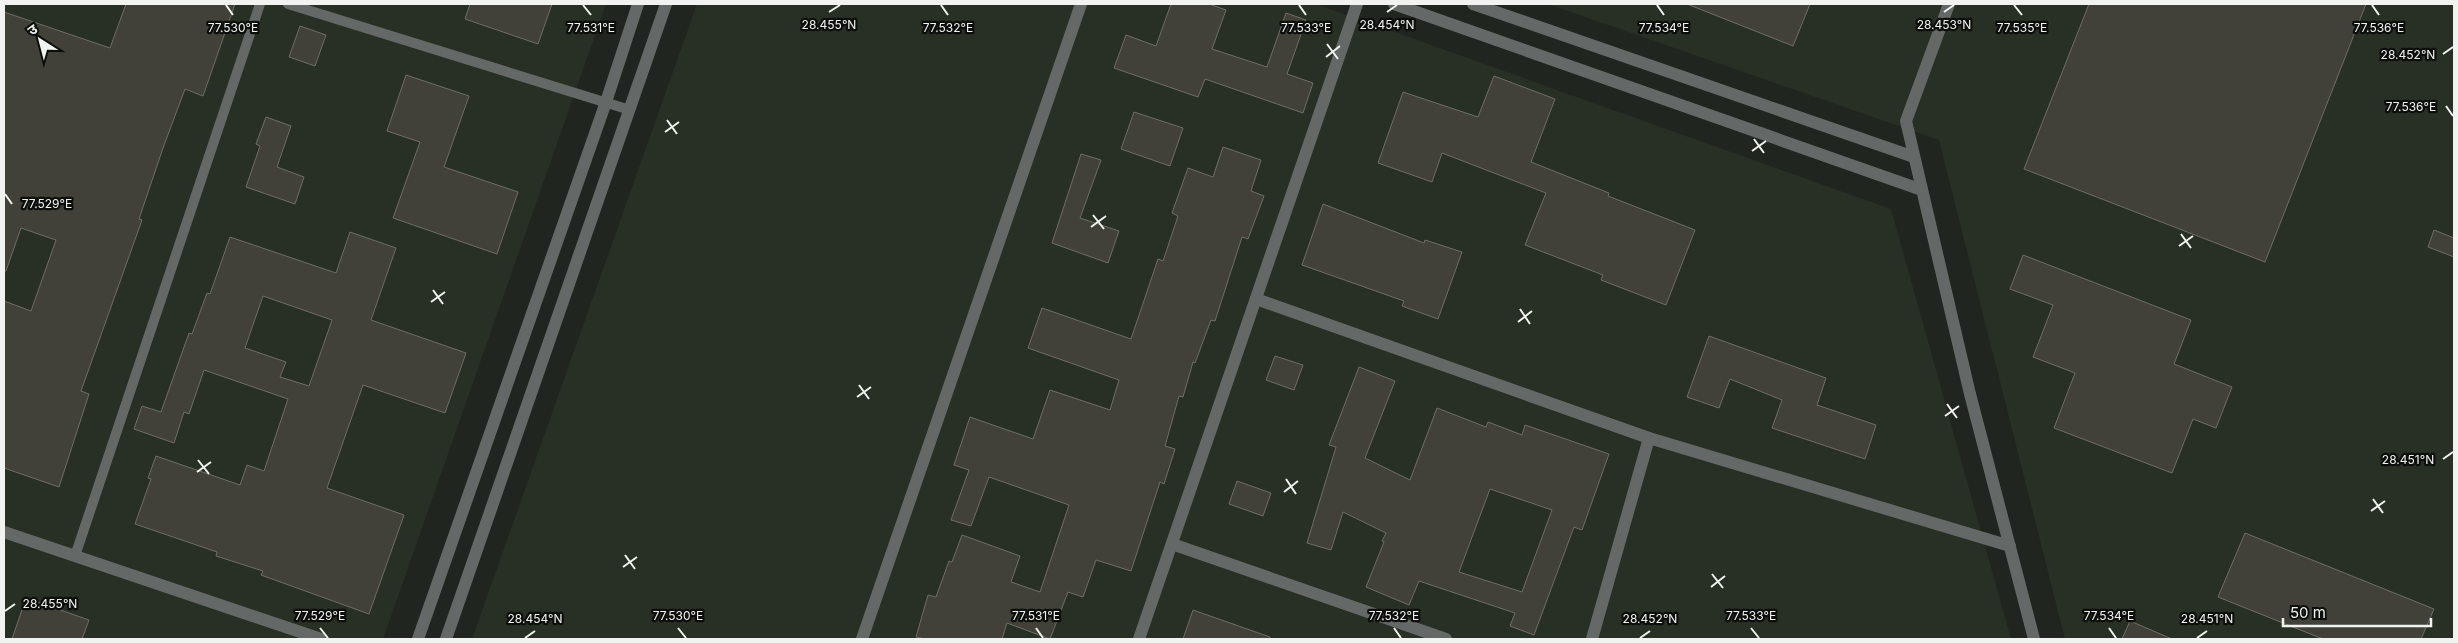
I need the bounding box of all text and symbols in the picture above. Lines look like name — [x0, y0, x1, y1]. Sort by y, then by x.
north arrow — [15, 15, 65, 65]
text: 28.455°N — [802, 17, 856, 32]
text: 28.454°N — [1359, 17, 1415, 32]
text: 28.453°N — [1917, 17, 1971, 32]
text: उ — [24, 19, 41, 38]
text: 77.530°E — [208, 20, 258, 35]
text: 77.531°E — [567, 20, 615, 35]
text: 77.532°E — [923, 20, 973, 35]
text: 77.533°E — [1281, 20, 1331, 35]
text: 77.534°E — [1639, 20, 1689, 35]
text: 77.535°E — [1997, 20, 2047, 35]
text: 77.536°E — [2354, 20, 2404, 35]
text: 28.452°N — [2381, 47, 2435, 62]
text: 77.536°E — [2386, 99, 2436, 114]
text: 77.529°E — [22, 196, 72, 211]
text: 28.451°N — [2382, 452, 2434, 467]
text: 28.455°N — [23, 596, 77, 611]
scale bar — [2283, 596, 2430, 628]
text: 50 m — [2290, 603, 2326, 622]
text: 77.529°E — [295, 608, 345, 623]
text: 77.530°E — [653, 608, 703, 623]
text: 77.531°E — [1012, 608, 1060, 623]
text: 77.532°E — [1369, 608, 1419, 623]
text: 77.533°E — [1726, 608, 1776, 623]
text: 77.534°E — [2084, 608, 2134, 623]
text: 28.454°N — [507, 611, 563, 626]
text: 28.452°N — [1623, 611, 1677, 626]
text: 28.451°N — [2181, 611, 2233, 626]

